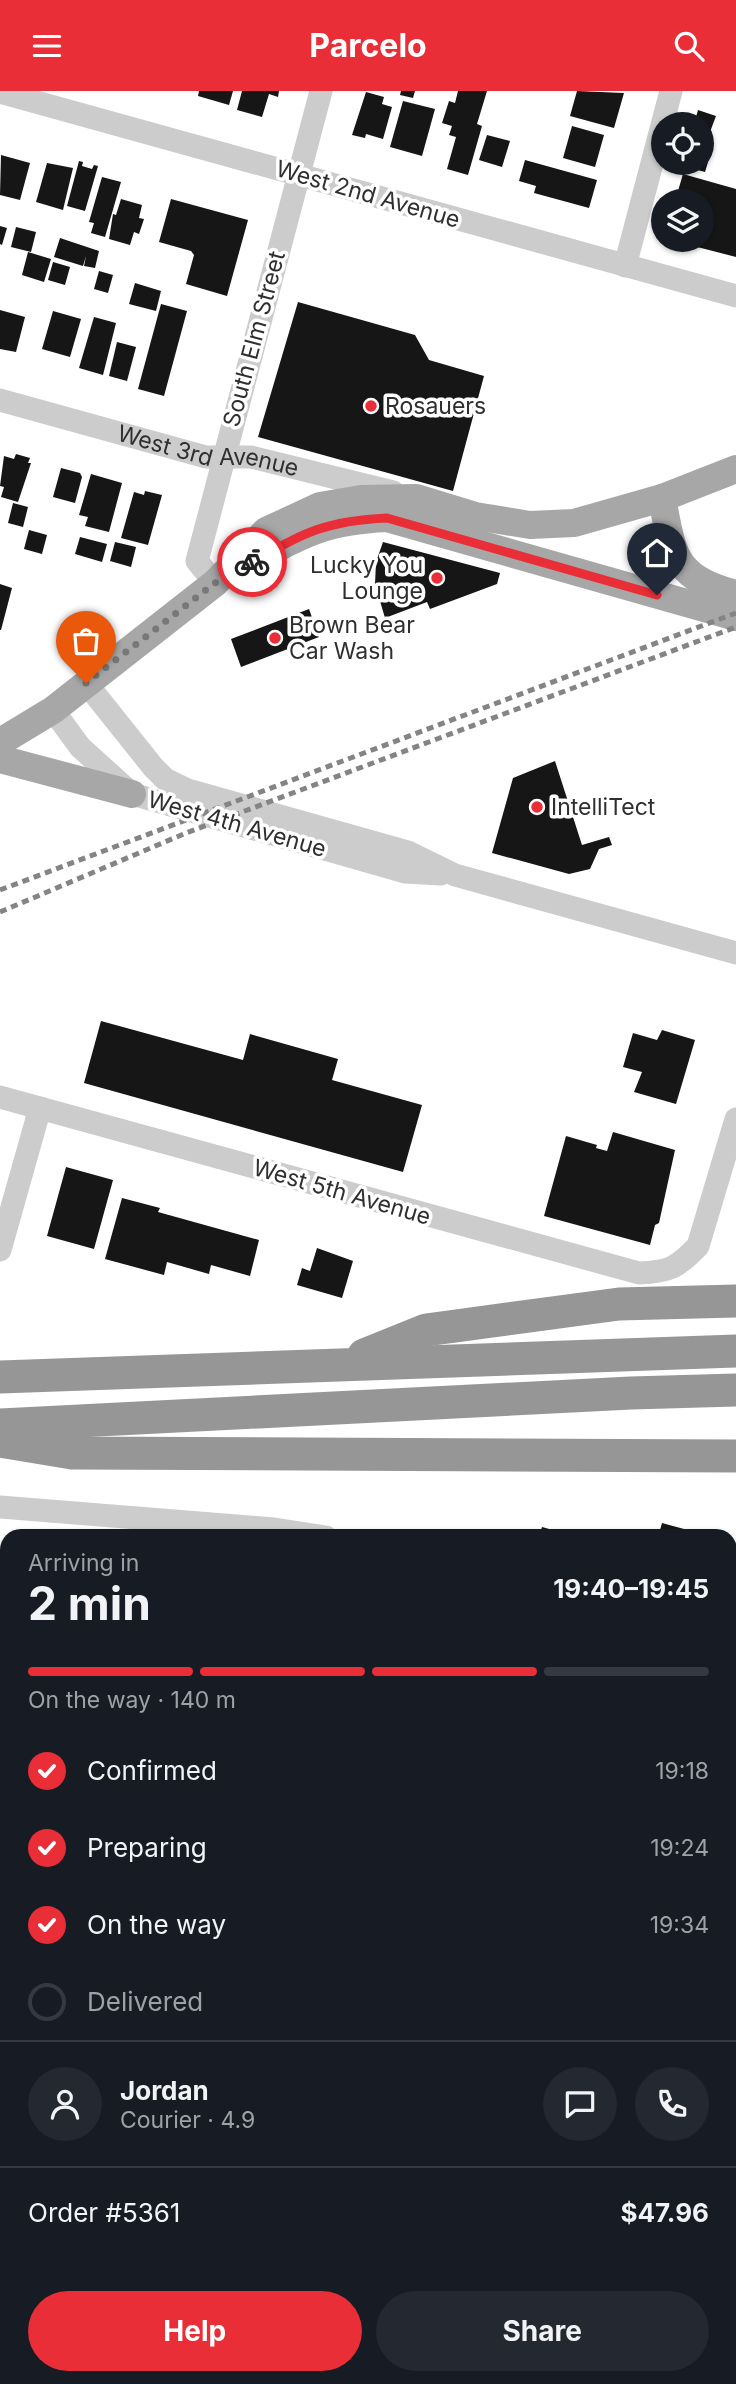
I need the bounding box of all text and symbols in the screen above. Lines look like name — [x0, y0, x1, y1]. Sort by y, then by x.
text: Parcelo — [309, 26, 427, 65]
icon: menu — [28, 27, 66, 65]
icon: search — [670, 27, 708, 65]
map controls — [651, 112, 714, 252]
button: locate — [651, 112, 714, 175]
street label: West 2nd Avenue — [273, 154, 463, 234]
button: layers — [651, 189, 714, 252]
street label: South Elm Street — [217, 248, 291, 430]
place label: Rosauers — [385, 392, 486, 420]
marker: Rosauers — [363, 398, 379, 414]
street label: West 3rd Avenue — [114, 419, 302, 482]
pin — [627, 523, 687, 595]
courier — [217, 527, 287, 597]
icon: home — [638, 534, 676, 572]
icon: bike — [233, 543, 271, 581]
place label: Lucky You Lounge — [310, 551, 423, 605]
marker: Lucky You Lounge — [429, 570, 445, 586]
pin — [56, 611, 116, 683]
place label: Brown Bear Car Wash — [289, 611, 415, 665]
icon: bag — [67, 622, 105, 660]
marker: Brown Bear Car Wash — [267, 630, 283, 646]
street label: West 4th Avenue — [145, 785, 329, 863]
place label: IntelliTect — [551, 793, 656, 821]
marker: IntelliTect — [529, 799, 545, 815]
street label: West 5th Avenue — [250, 1153, 434, 1231]
text: Arriving in — [28, 1549, 139, 1577]
text: 19:40–19:45 — [553, 1573, 709, 1604]
text: 2 min — [28, 1575, 151, 1631]
text: On the way · 140 m — [28, 1686, 236, 1714]
icon: check — [28, 1752, 66, 1790]
text: Confirmed — [87, 1755, 217, 1786]
text: 19:18 — [655, 1757, 709, 1785]
icon: check — [28, 1829, 66, 1867]
text: Preparing — [87, 1832, 207, 1863]
text: 19:24 — [650, 1834, 709, 1862]
icon: check — [28, 1906, 66, 1944]
text: On the way — [87, 1909, 226, 1940]
text: 19:34 — [650, 1911, 709, 1939]
text: Delivered — [87, 1986, 203, 2017]
button: person — [28, 2067, 102, 2141]
button: chat — [543, 2067, 617, 2141]
button: phone — [635, 2067, 709, 2141]
text: Jordan — [120, 2075, 209, 2106]
text: Courier · 4.9 — [120, 2106, 255, 2134]
text: Order #5361 — [28, 2197, 180, 2228]
text: $47.96 — [620, 2197, 709, 2228]
button: Help — [28, 2291, 362, 2371]
button: Share — [376, 2291, 709, 2371]

